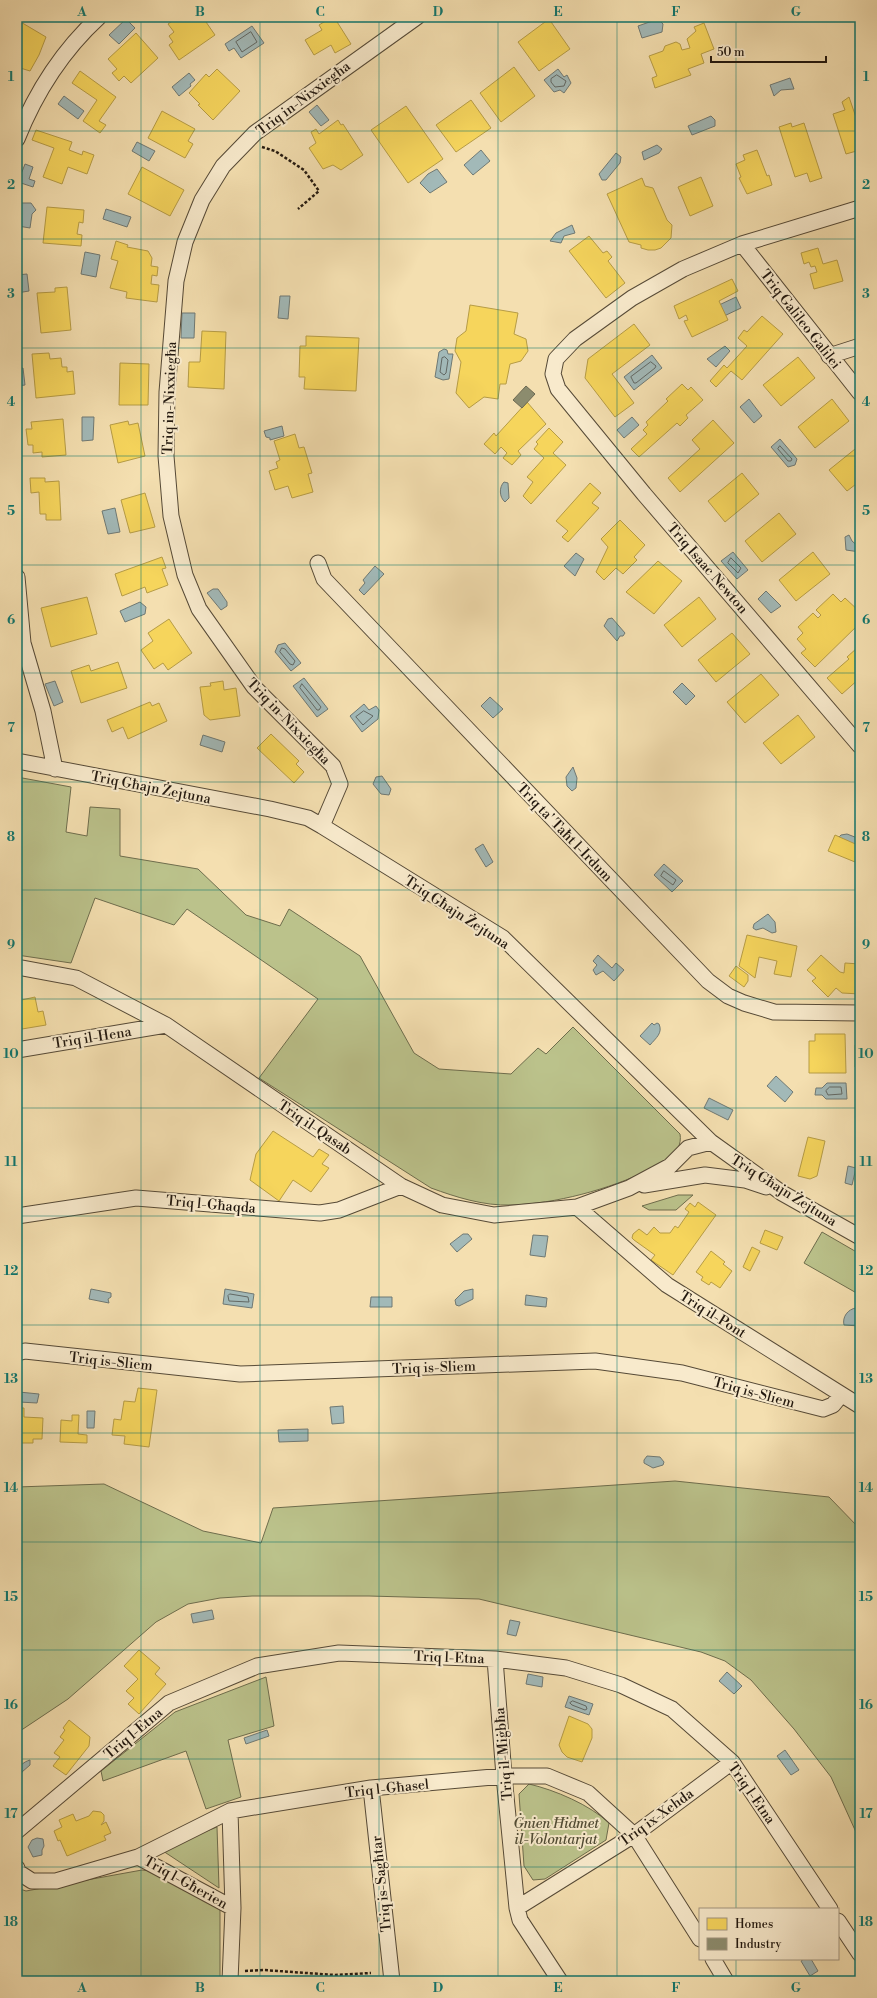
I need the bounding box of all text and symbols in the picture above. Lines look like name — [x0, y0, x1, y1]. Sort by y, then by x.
text: A — [76, 4, 87, 20]
text: B — [195, 4, 205, 20]
text: C — [315, 4, 325, 20]
text: D — [433, 4, 443, 20]
text: E — [553, 4, 563, 20]
text: F — [671, 4, 681, 20]
text: G — [791, 4, 802, 20]
scale bar — [711, 38, 826, 64]
text: 50 m — [717, 45, 745, 60]
street label: Triq in-Nixxiegħa — [253, 57, 355, 140]
text: 1 — [8, 69, 15, 85]
text: 1 — [863, 69, 870, 85]
text: 2 — [7, 177, 15, 193]
text: 2 — [862, 177, 870, 193]
street label: Triq Galileo Galilei — [756, 266, 845, 373]
text: 3 — [7, 286, 15, 302]
text: 3 — [862, 286, 870, 302]
street label: Triq in-Nixxiegħa — [159, 340, 181, 455]
text: 4 — [7, 394, 16, 410]
text: 4 — [862, 394, 871, 410]
text: 5 — [7, 503, 15, 519]
text: 5 — [862, 503, 870, 519]
street label: Triq Isaac Newton — [663, 519, 752, 618]
text: 6 — [7, 612, 15, 628]
text: 6 — [862, 612, 870, 628]
street label: Triq in-Nixxiegħa — [242, 675, 335, 769]
text: 7 — [7, 720, 15, 736]
text: 7 — [862, 720, 870, 736]
street label: Triq Għajn Żejtuna — [89, 766, 214, 809]
street label: Triq ta' Taħt l-Irdum — [512, 779, 616, 886]
text: 8 — [7, 829, 15, 845]
text: 8 — [862, 829, 870, 845]
street label: Triq Għajn Żejtuna — [400, 870, 514, 954]
text: 9 — [7, 937, 15, 953]
text: 9 — [862, 937, 870, 953]
street label: Triq il-Hena — [52, 1023, 134, 1053]
text: 10 — [3, 1046, 19, 1062]
text: 10 — [858, 1046, 874, 1062]
street label: Triq il-Qasab — [274, 1097, 355, 1159]
street label: Triq Għajn Żejtuna — [727, 1149, 842, 1231]
text: 11 — [5, 1154, 18, 1170]
text: 11 — [860, 1154, 873, 1170]
street label: Triq l-Għaqda — [165, 1192, 257, 1218]
text: 12 — [4, 1263, 18, 1279]
text: 12 — [859, 1263, 873, 1279]
street label: Triq il-Pont — [676, 1287, 749, 1342]
street label: Triq is-Sliem — [68, 1349, 154, 1375]
street label: Triq is-Sliem — [392, 1358, 476, 1378]
text: 13 — [4, 1371, 18, 1387]
text: 13 — [859, 1371, 873, 1387]
street label: Triq is-Sliem — [711, 1373, 797, 1413]
text: 14 — [4, 1480, 18, 1496]
text: 14 — [859, 1480, 873, 1496]
text: 15 — [4, 1589, 18, 1605]
text: 15 — [859, 1589, 873, 1605]
street label: Triq l-Etna — [413, 1648, 486, 1668]
text: 16 — [4, 1697, 18, 1713]
text: 16 — [859, 1697, 873, 1713]
street label: Triq l-Etna — [101, 1703, 167, 1763]
street label: Triq il-Miġbħa — [491, 1706, 517, 1801]
street label: Triq l-Etna — [723, 1759, 779, 1829]
street label: Triq l-Għasel — [344, 1776, 430, 1802]
street label: Triq ix-Xehda — [616, 1784, 698, 1851]
text: 17 — [4, 1806, 18, 1822]
text: 17 — [859, 1806, 873, 1822]
park label: Ġnien Ħidmet il-Volontarjat — [513, 1813, 599, 1849]
street label: Triq is-Sagħtar — [368, 1835, 396, 1933]
street label: Triq l-Għerien — [140, 1852, 231, 1914]
legend — [699, 1908, 839, 1960]
text: 18 — [4, 1914, 18, 1930]
text: 18 — [859, 1914, 873, 1930]
text: Homes — [735, 1917, 773, 1932]
text: Industry — [735, 1937, 782, 1952]
text: A — [76, 1980, 87, 1996]
text: B — [195, 1980, 205, 1996]
text: C — [315, 1980, 325, 1996]
text: D — [433, 1980, 443, 1996]
text: E — [553, 1980, 563, 1996]
text: F — [671, 1980, 681, 1996]
text: G — [791, 1980, 802, 1996]

